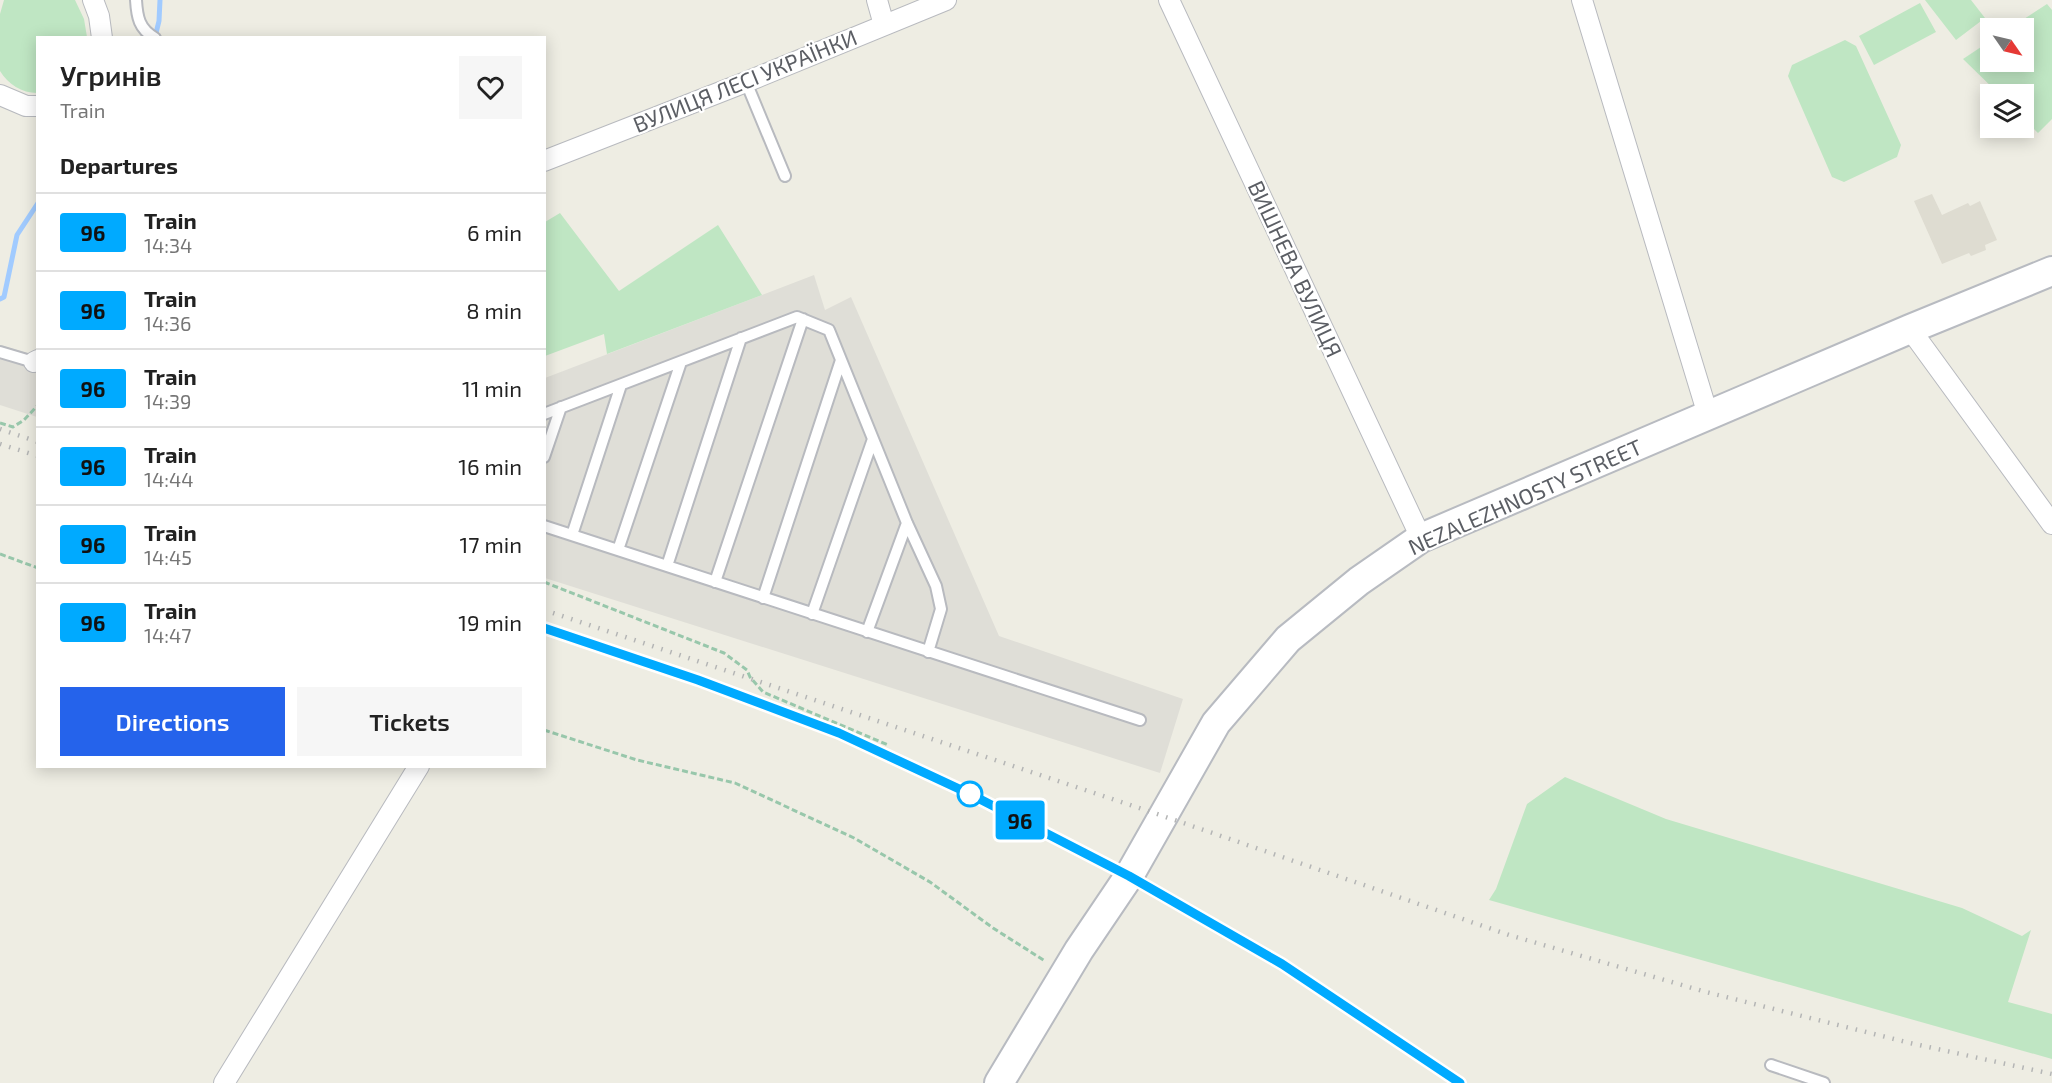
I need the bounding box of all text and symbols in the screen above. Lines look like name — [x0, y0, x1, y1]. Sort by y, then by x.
north arrow — [1980, 18, 2034, 72]
map controls — [1980, 18, 2034, 138]
street label: ВУЛИЦЯ ЛЕСІ УКРАЇНКИ — [629, 23, 860, 137]
button: heart — [459, 56, 522, 119]
text: Угринів — [60, 58, 162, 92]
button: layers — [1980, 84, 2034, 138]
text: Train — [60, 98, 105, 122]
text: Departures — [60, 152, 178, 178]
street label: ВИШНЕВА ВУЛИЦЯ — [1244, 176, 1348, 361]
text: Train — [144, 207, 197, 233]
text: 6 min — [467, 219, 522, 245]
text: 96 — [81, 220, 105, 245]
text: 14:34 — [144, 233, 192, 257]
text: Train — [144, 285, 197, 311]
text: 8 min — [466, 297, 522, 323]
text: 96 — [81, 298, 105, 323]
text: 14:36 — [144, 311, 192, 335]
text: Train — [144, 363, 197, 389]
text: 11 min — [462, 375, 522, 401]
text: 96 — [81, 376, 105, 401]
text: 14:39 — [144, 389, 192, 413]
street label: NEZALEZHNOSTY STREET — [1404, 433, 1646, 559]
text: Train — [144, 441, 197, 467]
text: 16 min — [458, 453, 522, 479]
text: 96 — [81, 454, 105, 479]
text: 14:44 — [144, 467, 194, 491]
text: Train — [144, 519, 197, 545]
text: 17 min — [460, 531, 522, 557]
text: 96 — [81, 532, 105, 557]
text: 14:45 — [144, 545, 192, 569]
text: Train — [144, 597, 197, 623]
text: 19 min — [458, 609, 522, 635]
text: 96 — [81, 610, 105, 635]
text: 14:47 — [144, 623, 192, 647]
button: Directions — [60, 687, 285, 756]
button: Tickets — [297, 687, 522, 756]
unlabelled marker — [957, 781, 983, 807]
line badge: 96 — [993, 800, 1047, 840]
text: 96 — [1008, 808, 1032, 833]

